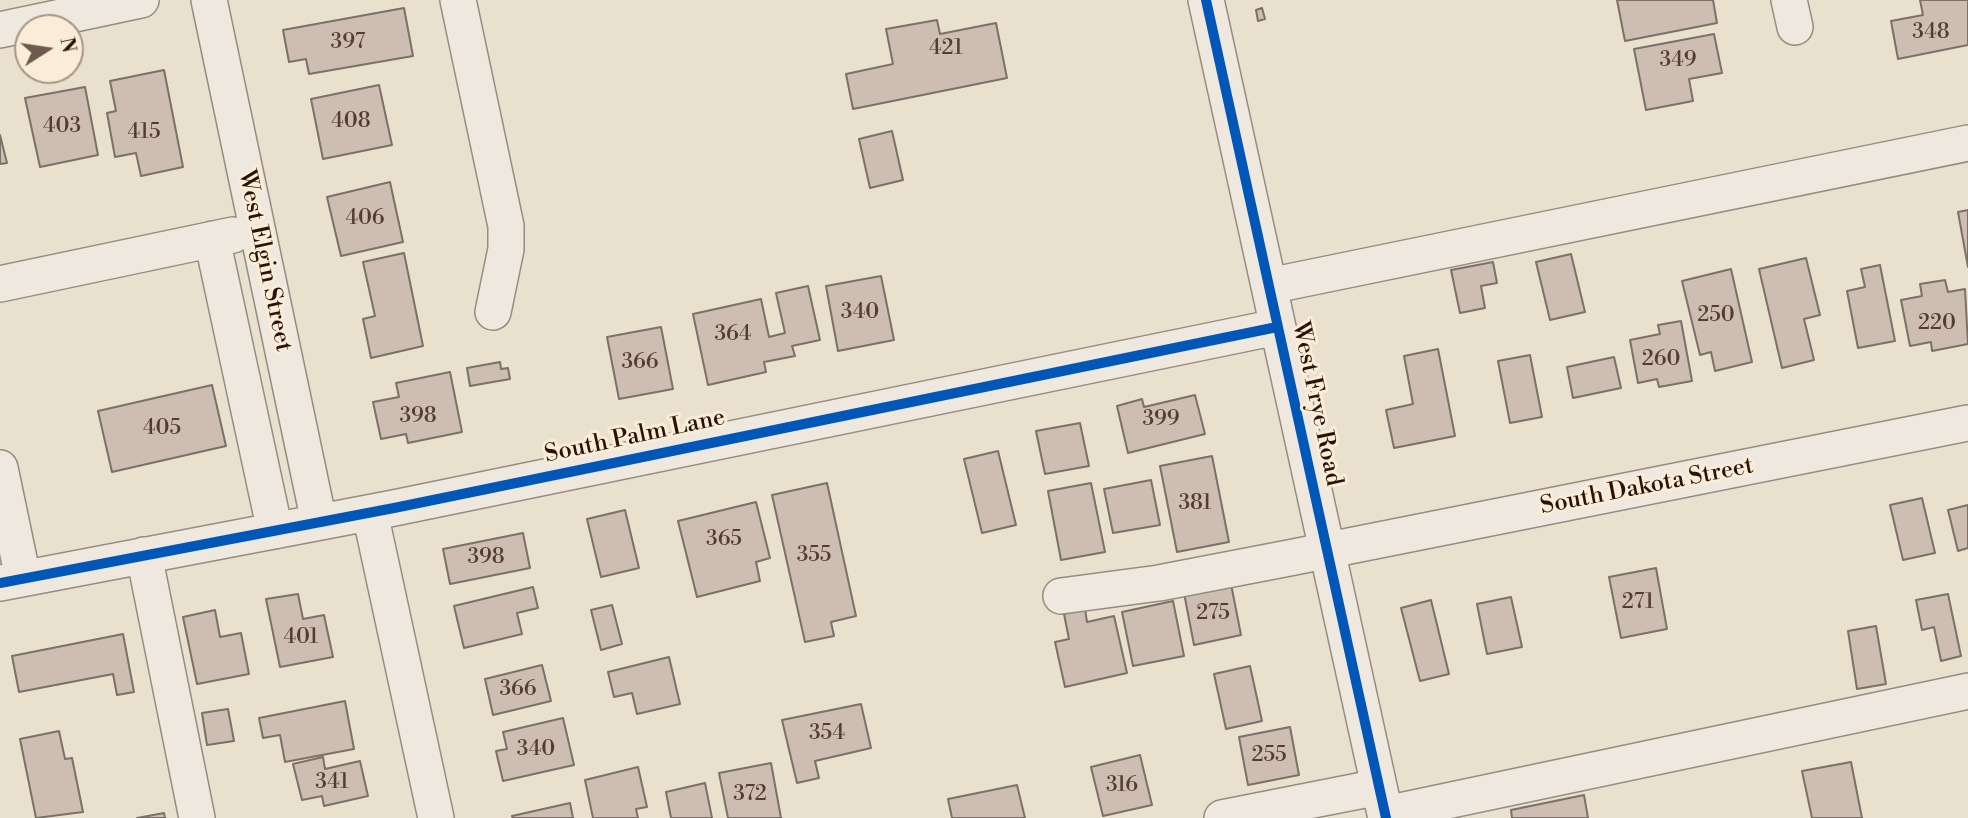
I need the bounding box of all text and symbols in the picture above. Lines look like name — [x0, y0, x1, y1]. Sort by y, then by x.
north arrow — [14, 14, 84, 84]
house number: 348 — [1912, 20, 1950, 46]
house number: 397 — [331, 30, 365, 56]
text: N — [54, 35, 81, 55]
house number: 421 — [929, 36, 963, 62]
house number: 349 — [1659, 48, 1697, 74]
house number: 408 — [331, 109, 371, 135]
house number: 403 — [43, 114, 81, 140]
house number: 415 — [127, 120, 161, 146]
street label: West Elgin Street — [231, 168, 297, 354]
house number: 406 — [345, 206, 385, 232]
house number: 340 — [841, 300, 879, 326]
house number: 250 — [1697, 303, 1735, 329]
house number: 220 — [1918, 311, 1956, 337]
street label: West Frye Road — [1285, 319, 1347, 489]
house number: 364 — [714, 322, 752, 348]
house number: 260 — [1642, 347, 1680, 373]
house number: 366 — [621, 350, 659, 376]
house number: 398 — [399, 404, 437, 430]
street label: South Palm Lane — [542, 404, 728, 470]
house number: 399 — [1142, 407, 1180, 433]
house number: 405 — [143, 416, 181, 442]
street label: South Dakota Street — [1538, 452, 1756, 522]
house number: 381 — [1178, 491, 1212, 517]
house number: 365 — [706, 527, 742, 553]
house number: 355 — [797, 543, 831, 569]
house number: 398 — [467, 545, 505, 571]
house number: 271 — [1622, 590, 1654, 616]
house number: 275 — [1196, 601, 1230, 627]
house number: 401 — [284, 625, 318, 651]
house number: 366 — [499, 677, 537, 703]
house number: 354 — [809, 721, 845, 747]
house number: 340 — [517, 737, 555, 763]
house number: 255 — [1251, 743, 1287, 769]
house number: 341 — [315, 770, 349, 796]
house number: 316 — [1106, 773, 1138, 799]
house number: 372 — [733, 782, 767, 808]

